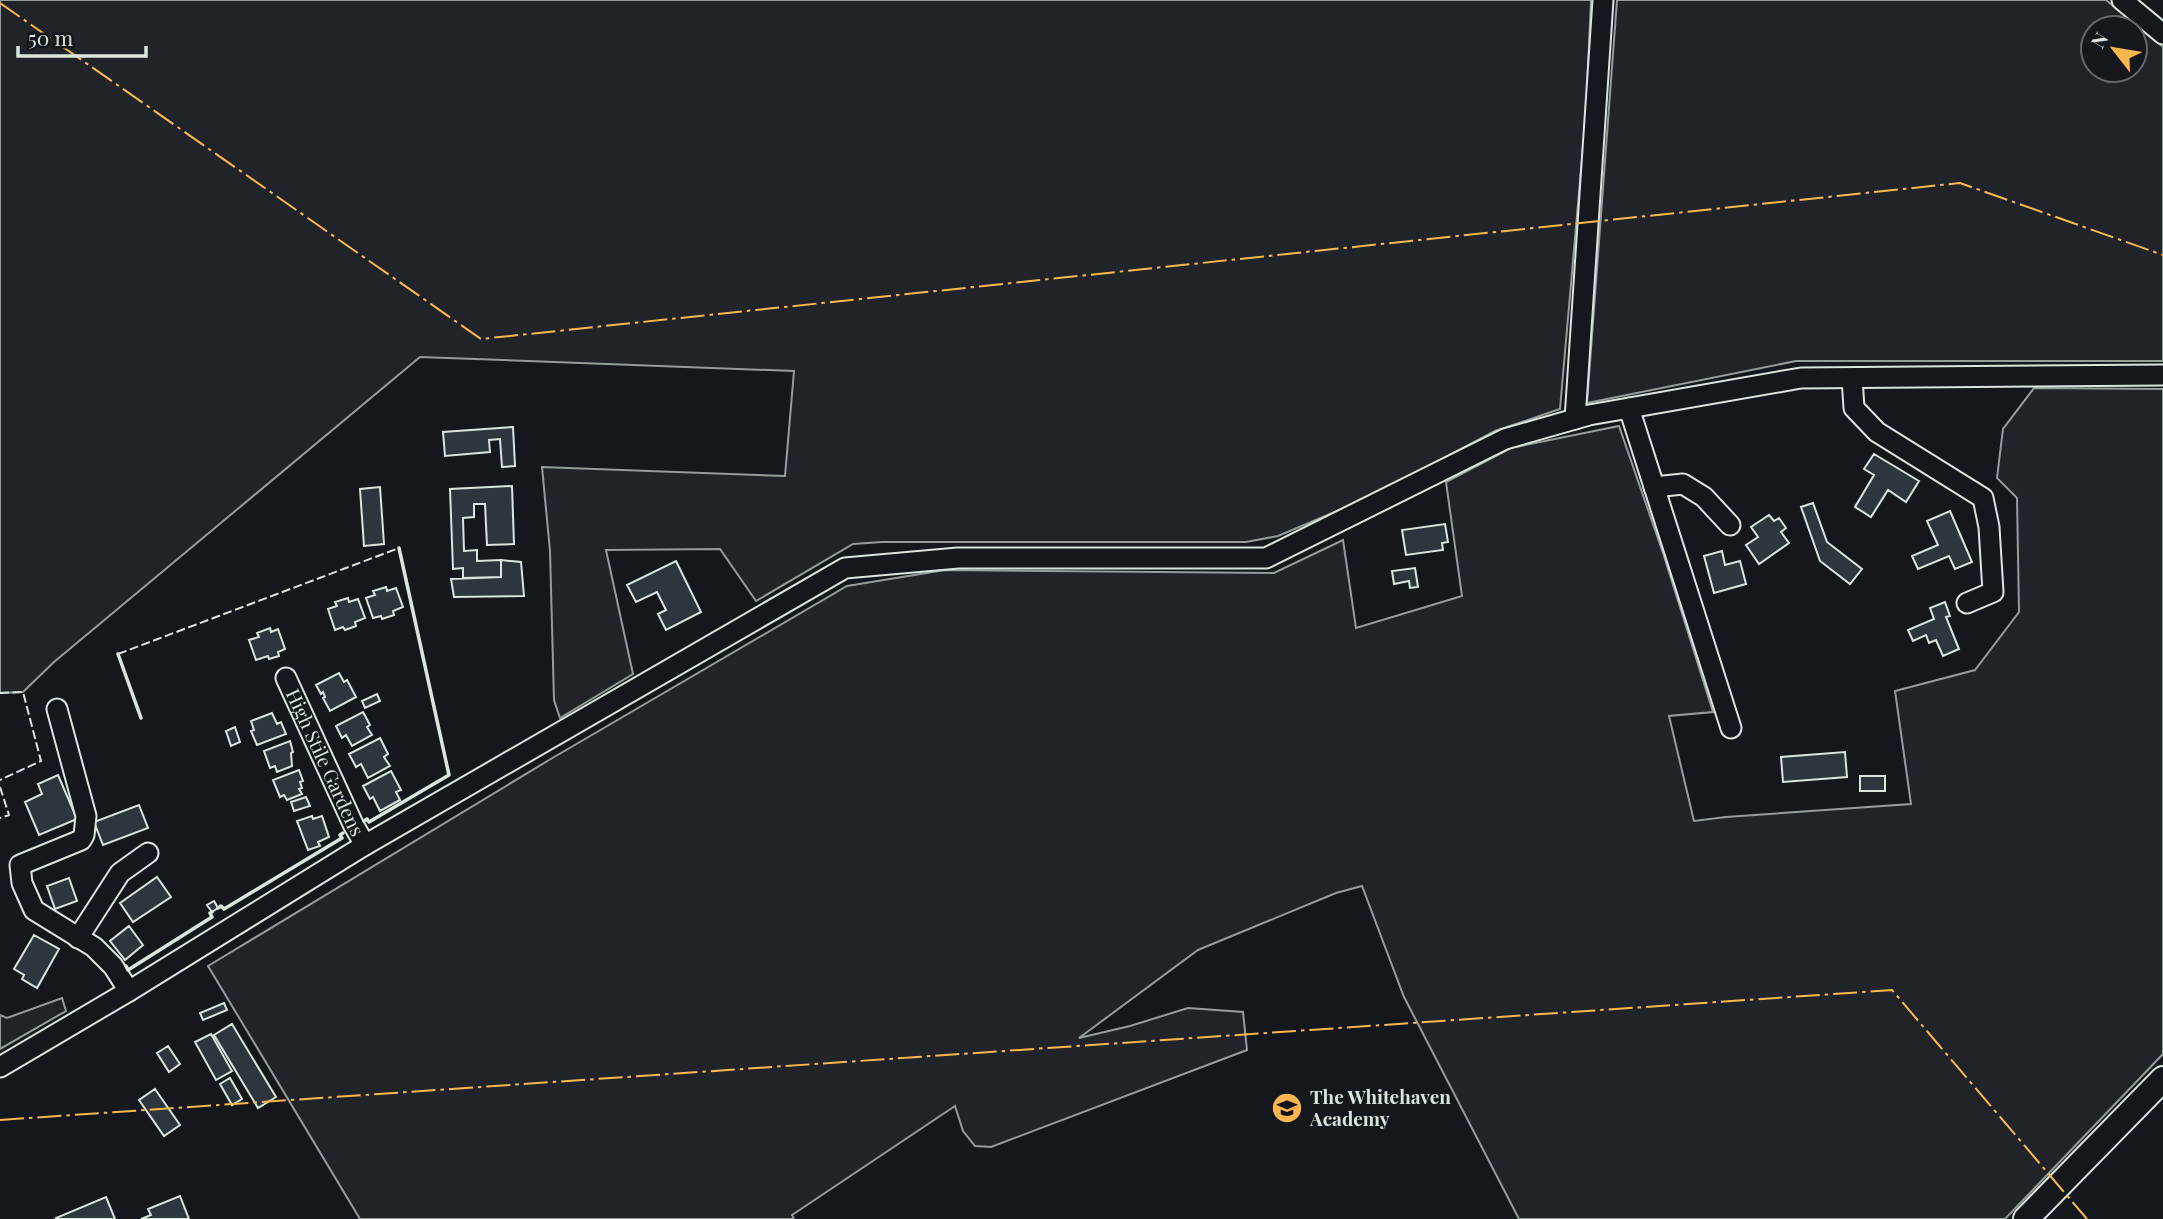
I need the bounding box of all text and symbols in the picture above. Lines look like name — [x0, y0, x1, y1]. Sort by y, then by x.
scale bar — [18, 14, 145, 58]
north arrow — [2079, 14, 2149, 84]
text: 50 m — [28, 23, 74, 51]
text: N — [2084, 27, 2113, 52]
street label: High Stile Gardens — [281, 684, 371, 840]
place label: The Whitehaven Academy — [1309, 1083, 1451, 1131]
school or university icon: The Whitehaven Academy — [1270, 1091, 1304, 1125]

